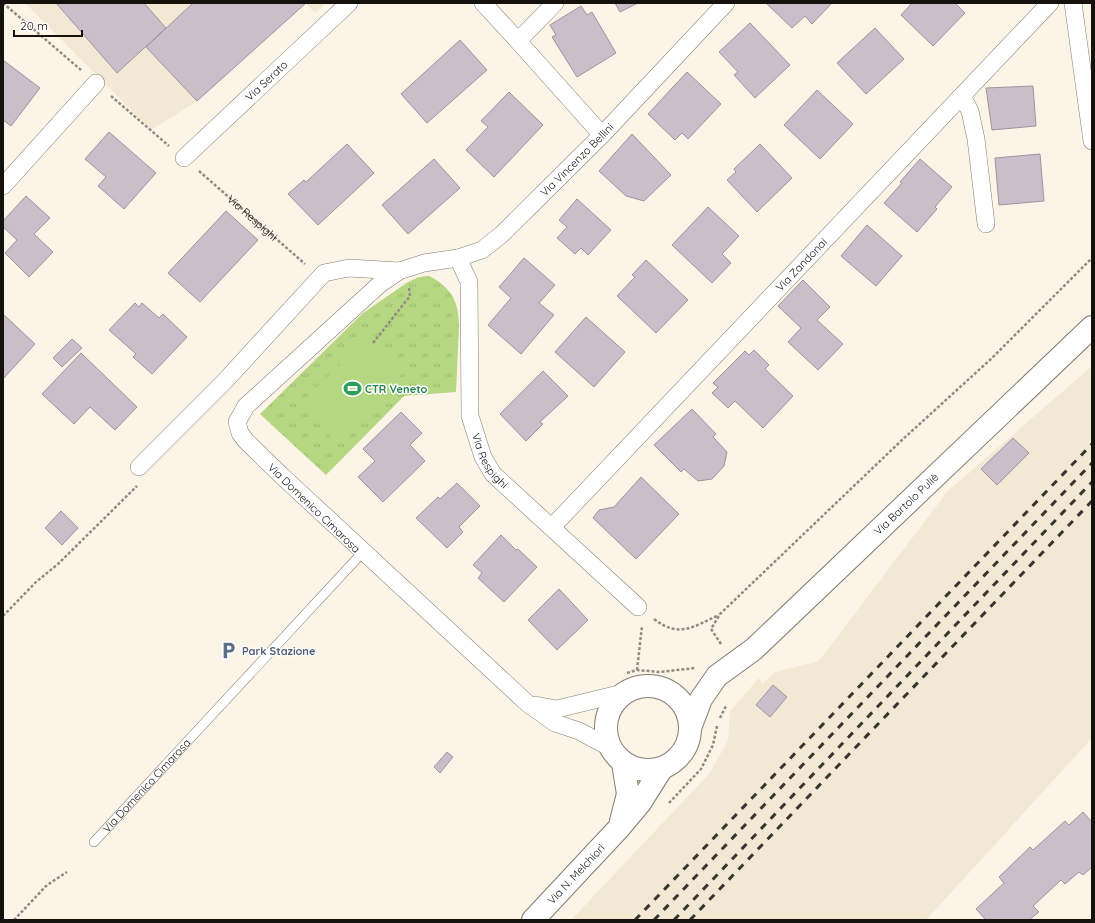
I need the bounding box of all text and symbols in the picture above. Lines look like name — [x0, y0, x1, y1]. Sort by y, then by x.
scale bar — [14, 12, 82, 38]
text: 20 m — [20, 18, 48, 33]
street label: Via Serato — [242, 57, 291, 104]
street label: Via Vincenzo Bellini — [537, 120, 617, 199]
street label: Via Respighi — [224, 192, 281, 244]
street label: Via Zandonai — [773, 235, 830, 294]
sports icon: CTR Veneto — [342, 379, 362, 399]
place label: CTR Veneto — [365, 382, 428, 396]
street label: Via Respighi — [469, 431, 511, 491]
street label: Via Domenico Cimarosa — [265, 460, 363, 556]
street label: Via Bartolo Puliè — [871, 470, 941, 538]
parking icon: Park Stazione — [219, 641, 239, 661]
place label: Park Stazione — [242, 644, 316, 658]
street label: Via Domenico Cimarosa — [99, 736, 193, 835]
street label: Via N. Melchiori — [544, 841, 608, 907]

